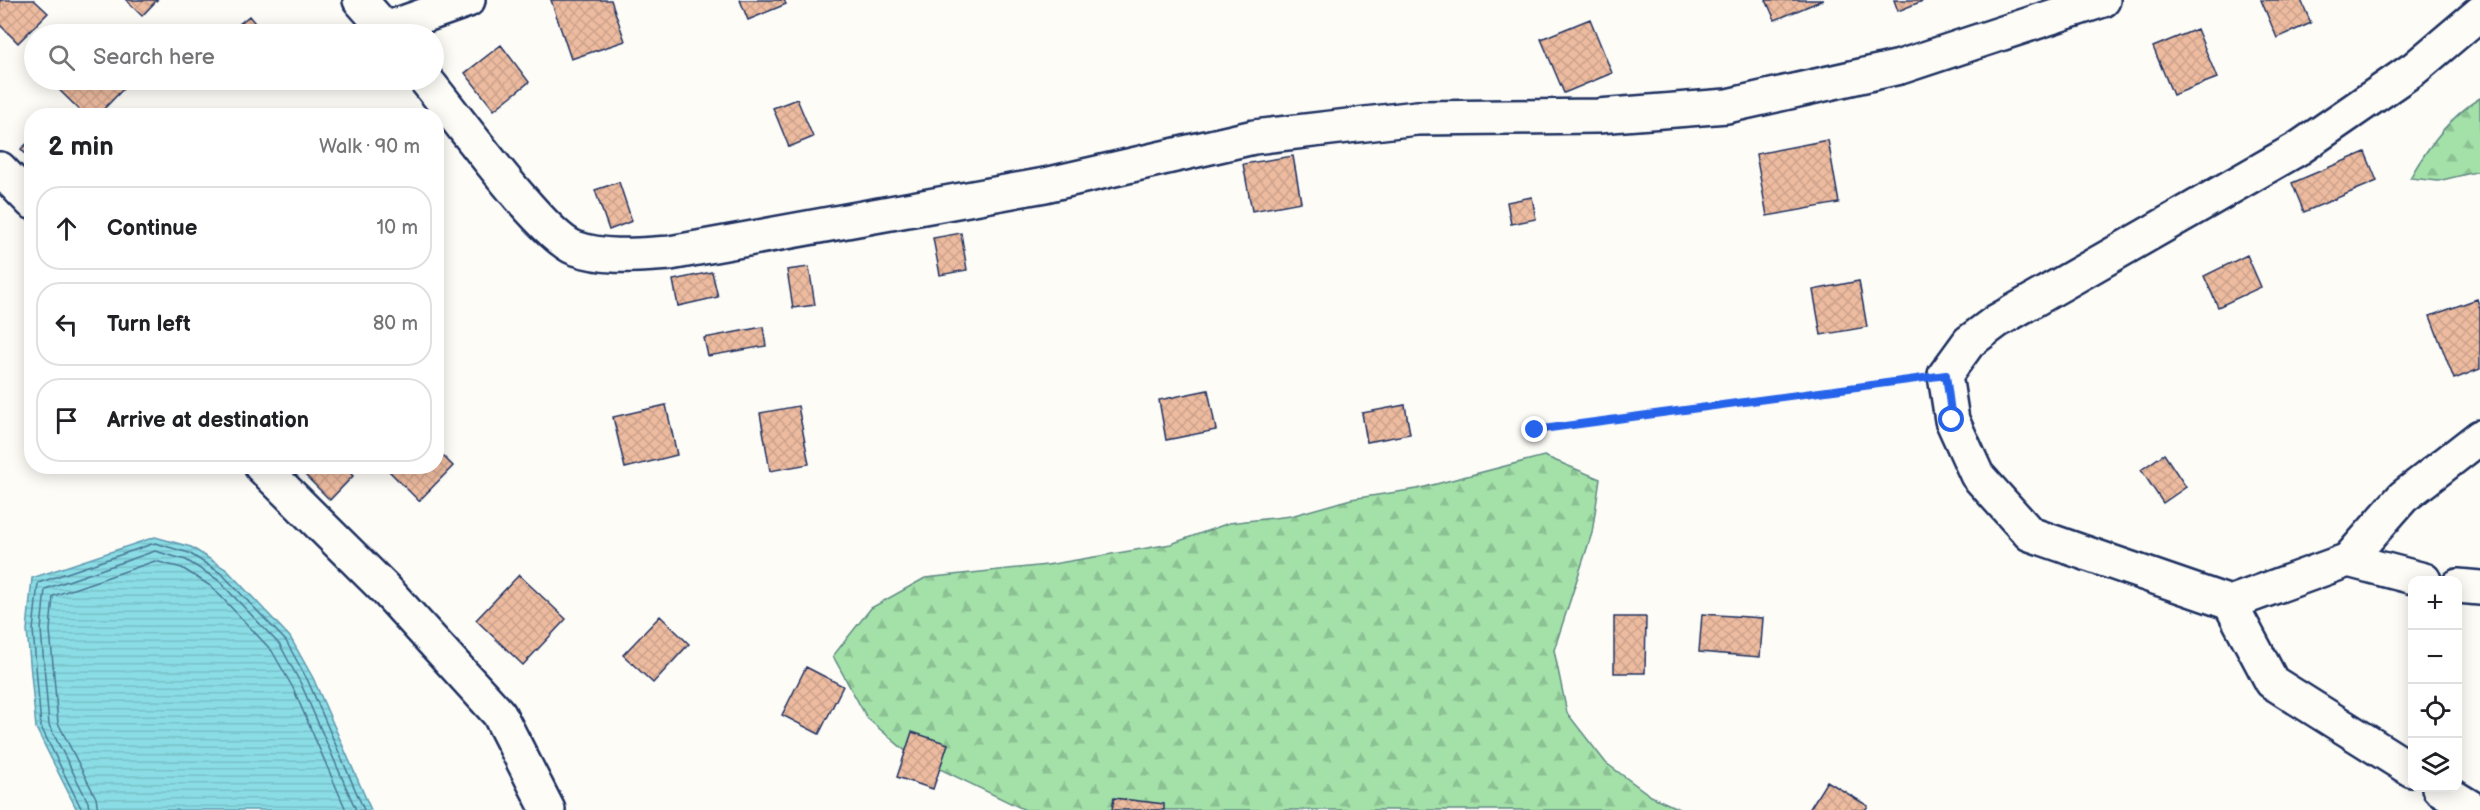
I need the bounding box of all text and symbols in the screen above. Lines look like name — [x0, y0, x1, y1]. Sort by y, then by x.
search box — [24, 24, 444, 90]
icon: search — [45, 41, 78, 74]
text: Search here — [93, 44, 215, 71]
text: 2 min — [48, 132, 114, 163]
text: Walk · 90 m — [319, 135, 420, 159]
icon: ahead — [50, 212, 83, 245]
text: Continue — [107, 215, 197, 242]
text: 10 m — [377, 216, 418, 240]
icon: left — [50, 308, 83, 341]
text: Turn left — [107, 311, 191, 338]
text: 80 m — [373, 312, 418, 336]
icon: arrive — [50, 404, 83, 437]
route start — [1938, 406, 1964, 432]
text: Arrive at destination — [107, 407, 309, 434]
route end — [1521, 416, 1547, 442]
map controls — [2408, 576, 2462, 792]
button: + — [2408, 576, 2462, 630]
button: − — [2408, 630, 2462, 684]
button: locate — [2408, 684, 2462, 738]
button: layers — [2408, 738, 2462, 792]

